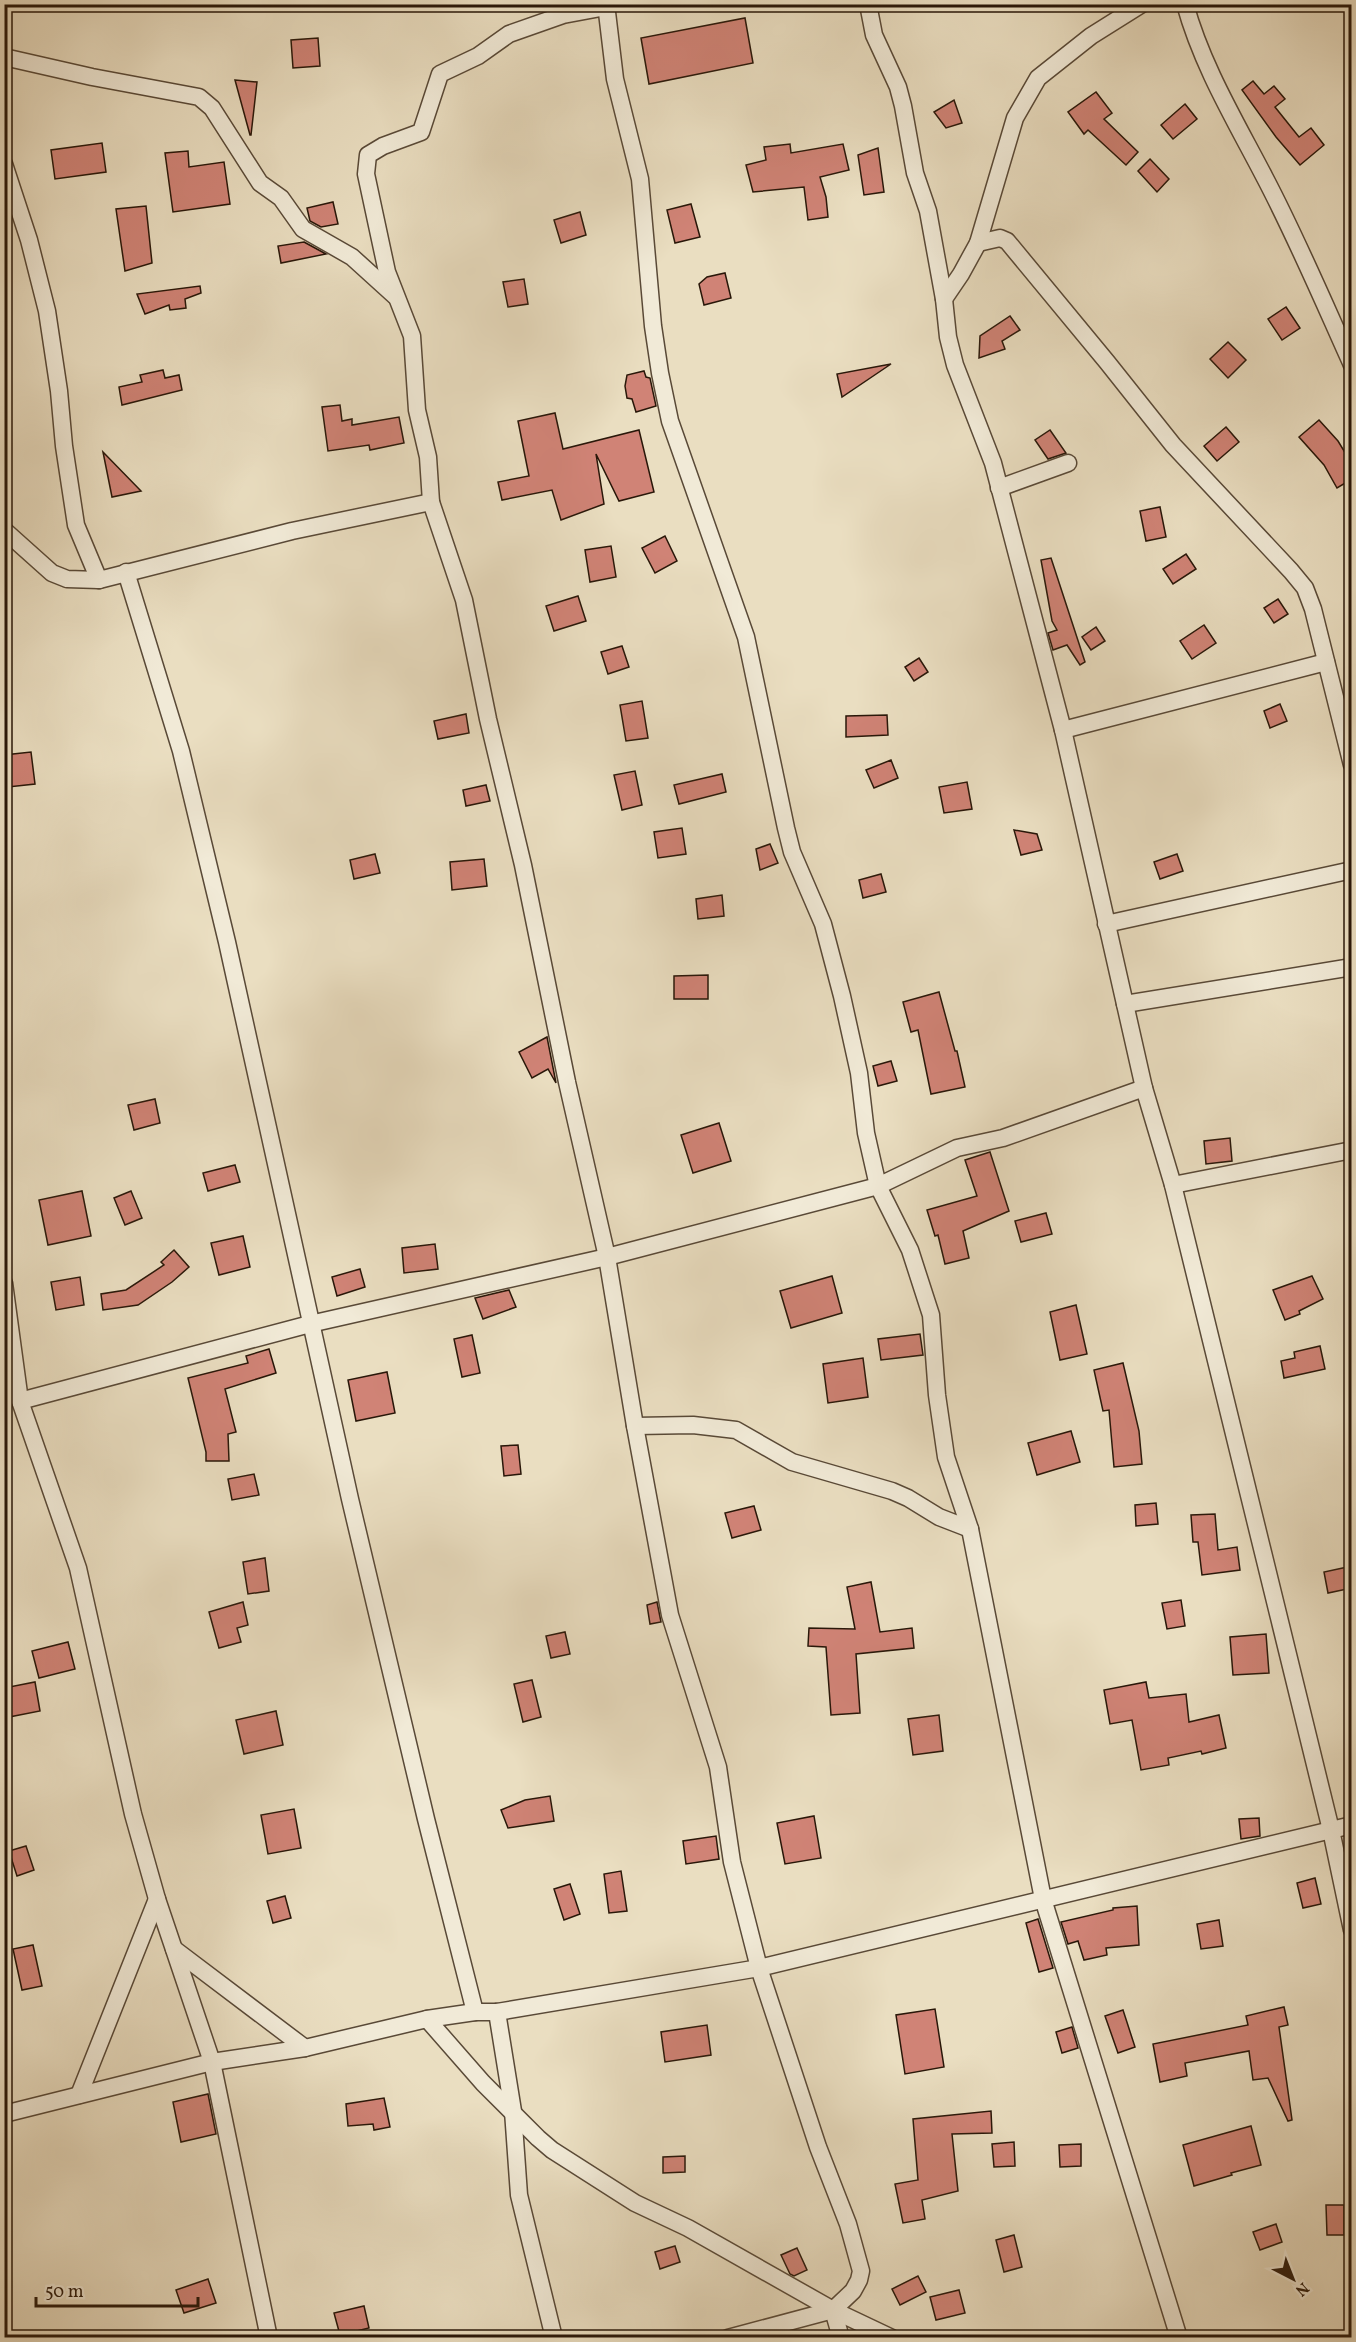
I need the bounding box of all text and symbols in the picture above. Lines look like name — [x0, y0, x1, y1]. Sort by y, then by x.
north arrow — [1263, 2249, 1323, 2309]
scale bar — [36, 2270, 198, 2308]
text: N — [1290, 2277, 1313, 2301]
text: 50 m — [45, 2280, 84, 2305]

